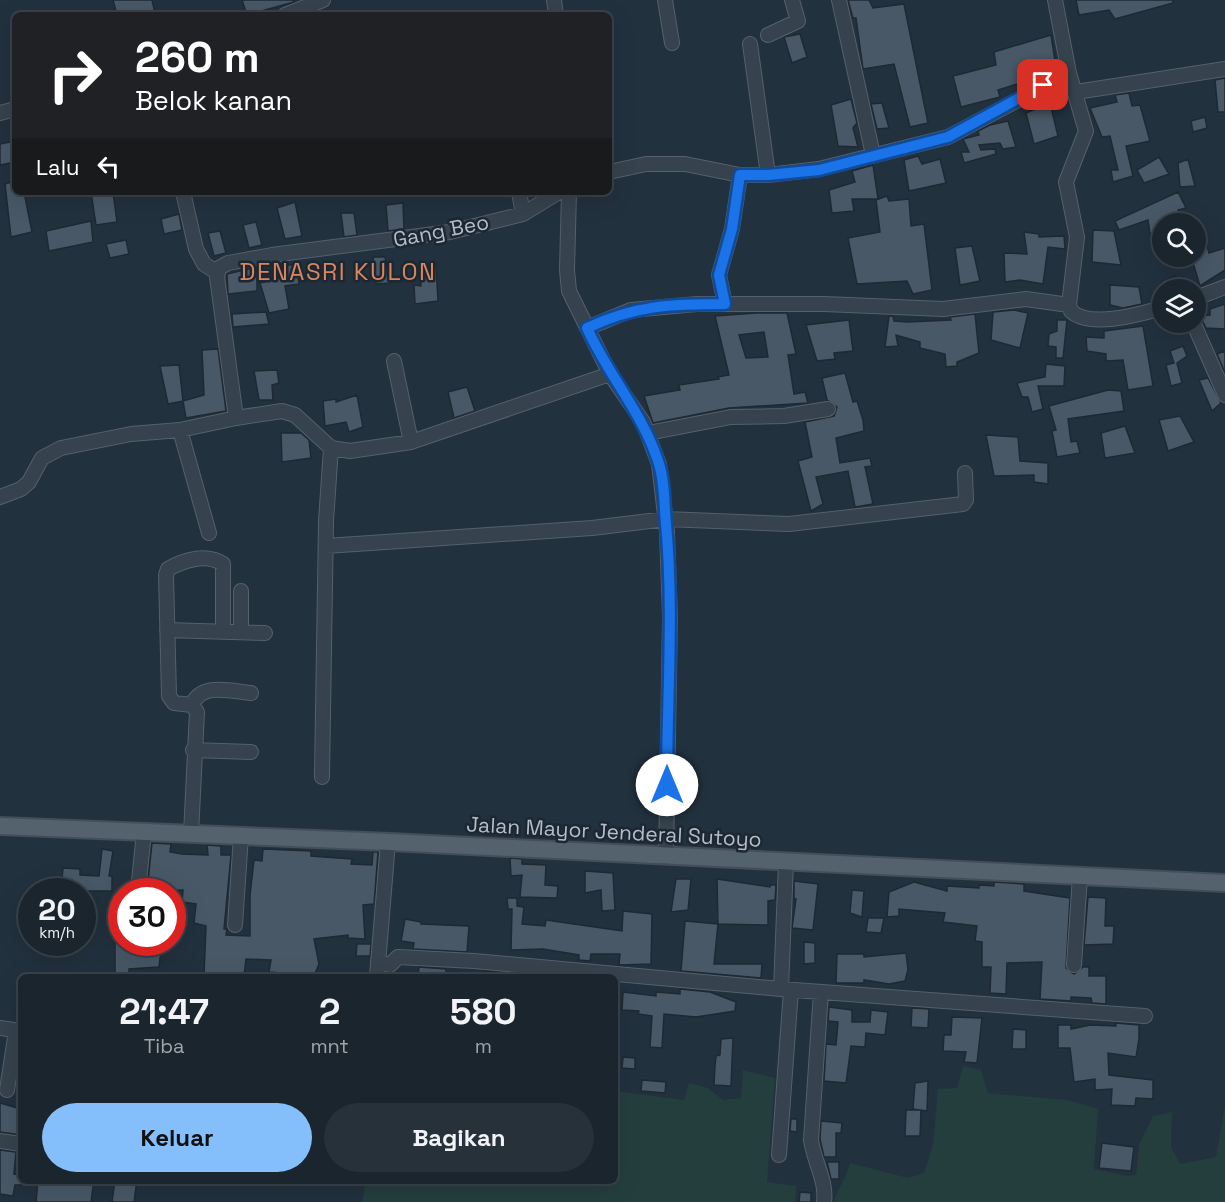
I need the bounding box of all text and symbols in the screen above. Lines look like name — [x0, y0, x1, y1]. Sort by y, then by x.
text: 260 m — [135, 31, 260, 84]
icon: right — [36, 36, 114, 114]
pin — [1017, 59, 1068, 110]
icon: arrive — [1026, 68, 1059, 101]
text: Belok kanan — [135, 83, 292, 118]
icon: left — [92, 150, 125, 183]
text: Lalu — [36, 153, 80, 181]
street label: Gang Beo — [391, 208, 491, 253]
map controls — [1152, 213, 1206, 333]
button: search — [1152, 213, 1206, 267]
district label: DENASRI KULON — [239, 256, 437, 287]
button: layers — [1152, 279, 1206, 333]
position arrow — [635, 753, 699, 817]
street label: Jalan Mayor Jenderal Sutoyo — [466, 810, 762, 853]
speed limit sign: 30 — [108, 878, 186, 956]
text: 20 — [38, 890, 76, 929]
text: km/h — [39, 923, 75, 942]
text: 21:47 — [119, 989, 209, 1035]
text: 2 — [319, 989, 340, 1035]
text: 580 — [450, 989, 517, 1035]
text: Tiba — [144, 1033, 185, 1059]
text: mnt — [310, 1033, 349, 1059]
text: m — [475, 1033, 492, 1059]
button: Keluar — [42, 1103, 312, 1172]
button: Bagikan — [324, 1103, 594, 1172]

